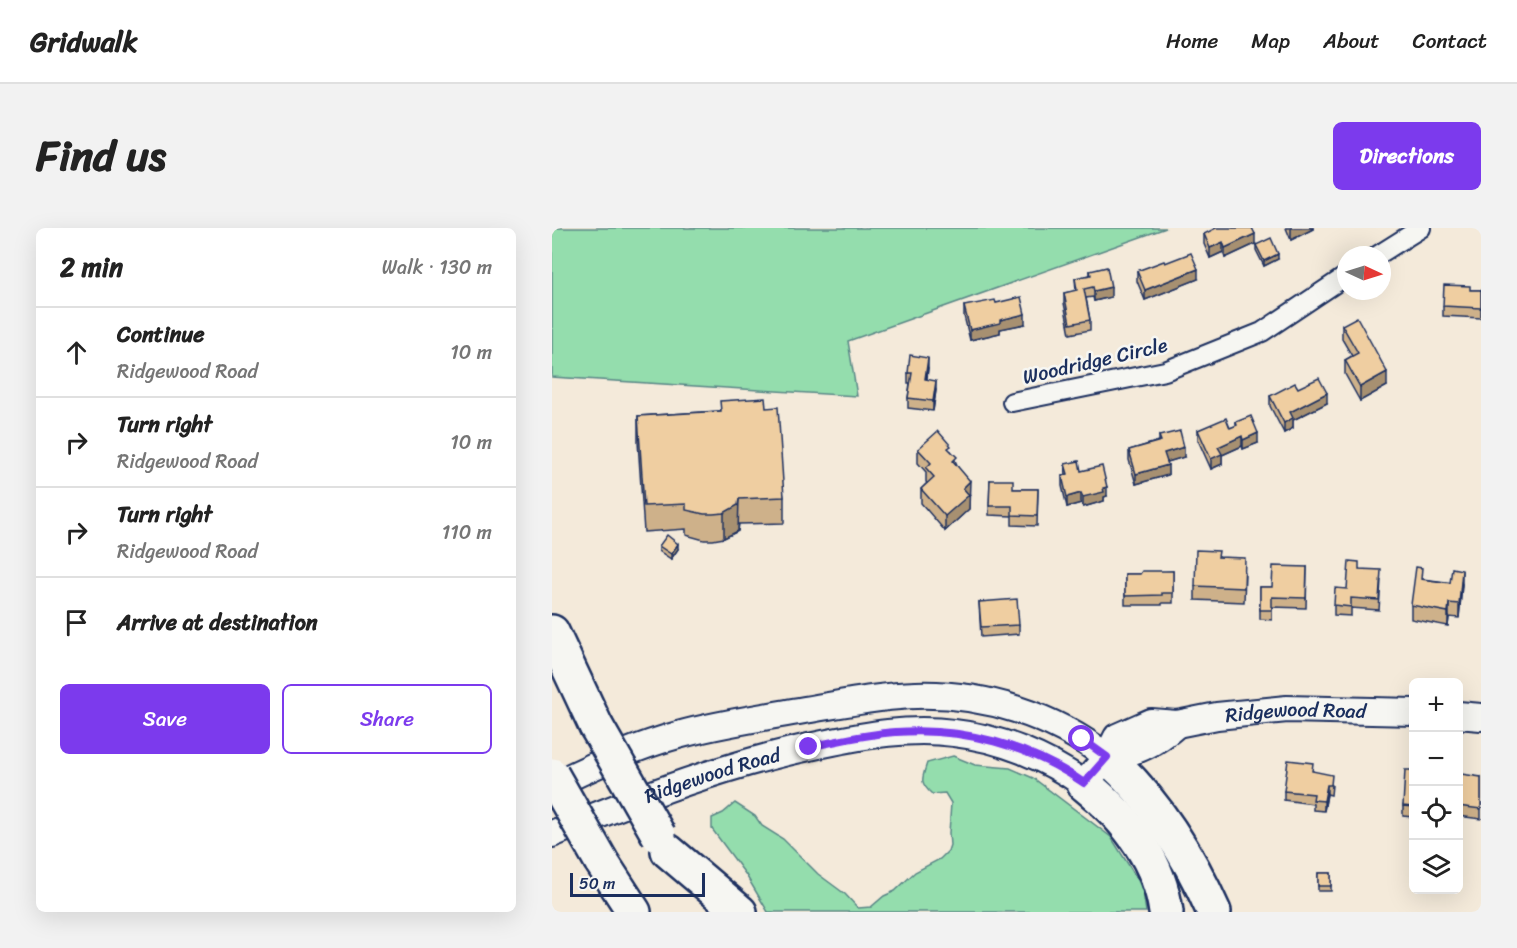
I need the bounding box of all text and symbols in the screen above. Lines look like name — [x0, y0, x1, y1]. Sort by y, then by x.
text: Gridwalk — [30, 17, 138, 66]
text: Home — [1166, 22, 1218, 60]
text: Map — [1251, 22, 1290, 60]
text: About — [1323, 22, 1380, 60]
text: Contact — [1413, 22, 1487, 60]
text: Find us — [36, 119, 166, 193]
button: Directions — [1333, 122, 1481, 190]
text: 2 min — [60, 244, 123, 290]
north arrow — [1337, 246, 1391, 300]
text: Walk · 130 m — [382, 250, 492, 285]
text: Continue — [117, 315, 205, 354]
street label: Woodridge Circle — [1019, 327, 1171, 395]
text: 10 m — [450, 335, 492, 370]
icon: ahead — [60, 336, 93, 369]
text: Ridgewood Road — [117, 354, 258, 389]
text: Turn right — [117, 405, 212, 444]
text: 10 m — [450, 425, 492, 460]
icon: right — [60, 426, 93, 459]
text: Ridgewood Road — [117, 444, 258, 479]
text: Turn right — [117, 495, 212, 534]
text: 110 m — [442, 515, 492, 550]
icon: right — [60, 516, 93, 549]
text: Ridgewood Road — [117, 534, 258, 569]
text: Arrive at destination — [117, 603, 318, 642]
icon: arrive — [60, 606, 93, 639]
map controls — [1409, 678, 1463, 894]
button: + — [1409, 678, 1463, 732]
button: Save — [60, 684, 270, 754]
button: Share — [282, 684, 492, 754]
street label: Ridgewood Road — [1224, 692, 1368, 733]
route start — [1068, 725, 1094, 751]
button: − — [1409, 732, 1463, 786]
route end — [795, 733, 821, 759]
street label: Ridgewood Road — [639, 737, 785, 813]
button: locate — [1409, 786, 1463, 840]
button: layers — [1409, 840, 1463, 894]
text: 50 m — [579, 869, 615, 898]
scale bar — [570, 870, 705, 898]

